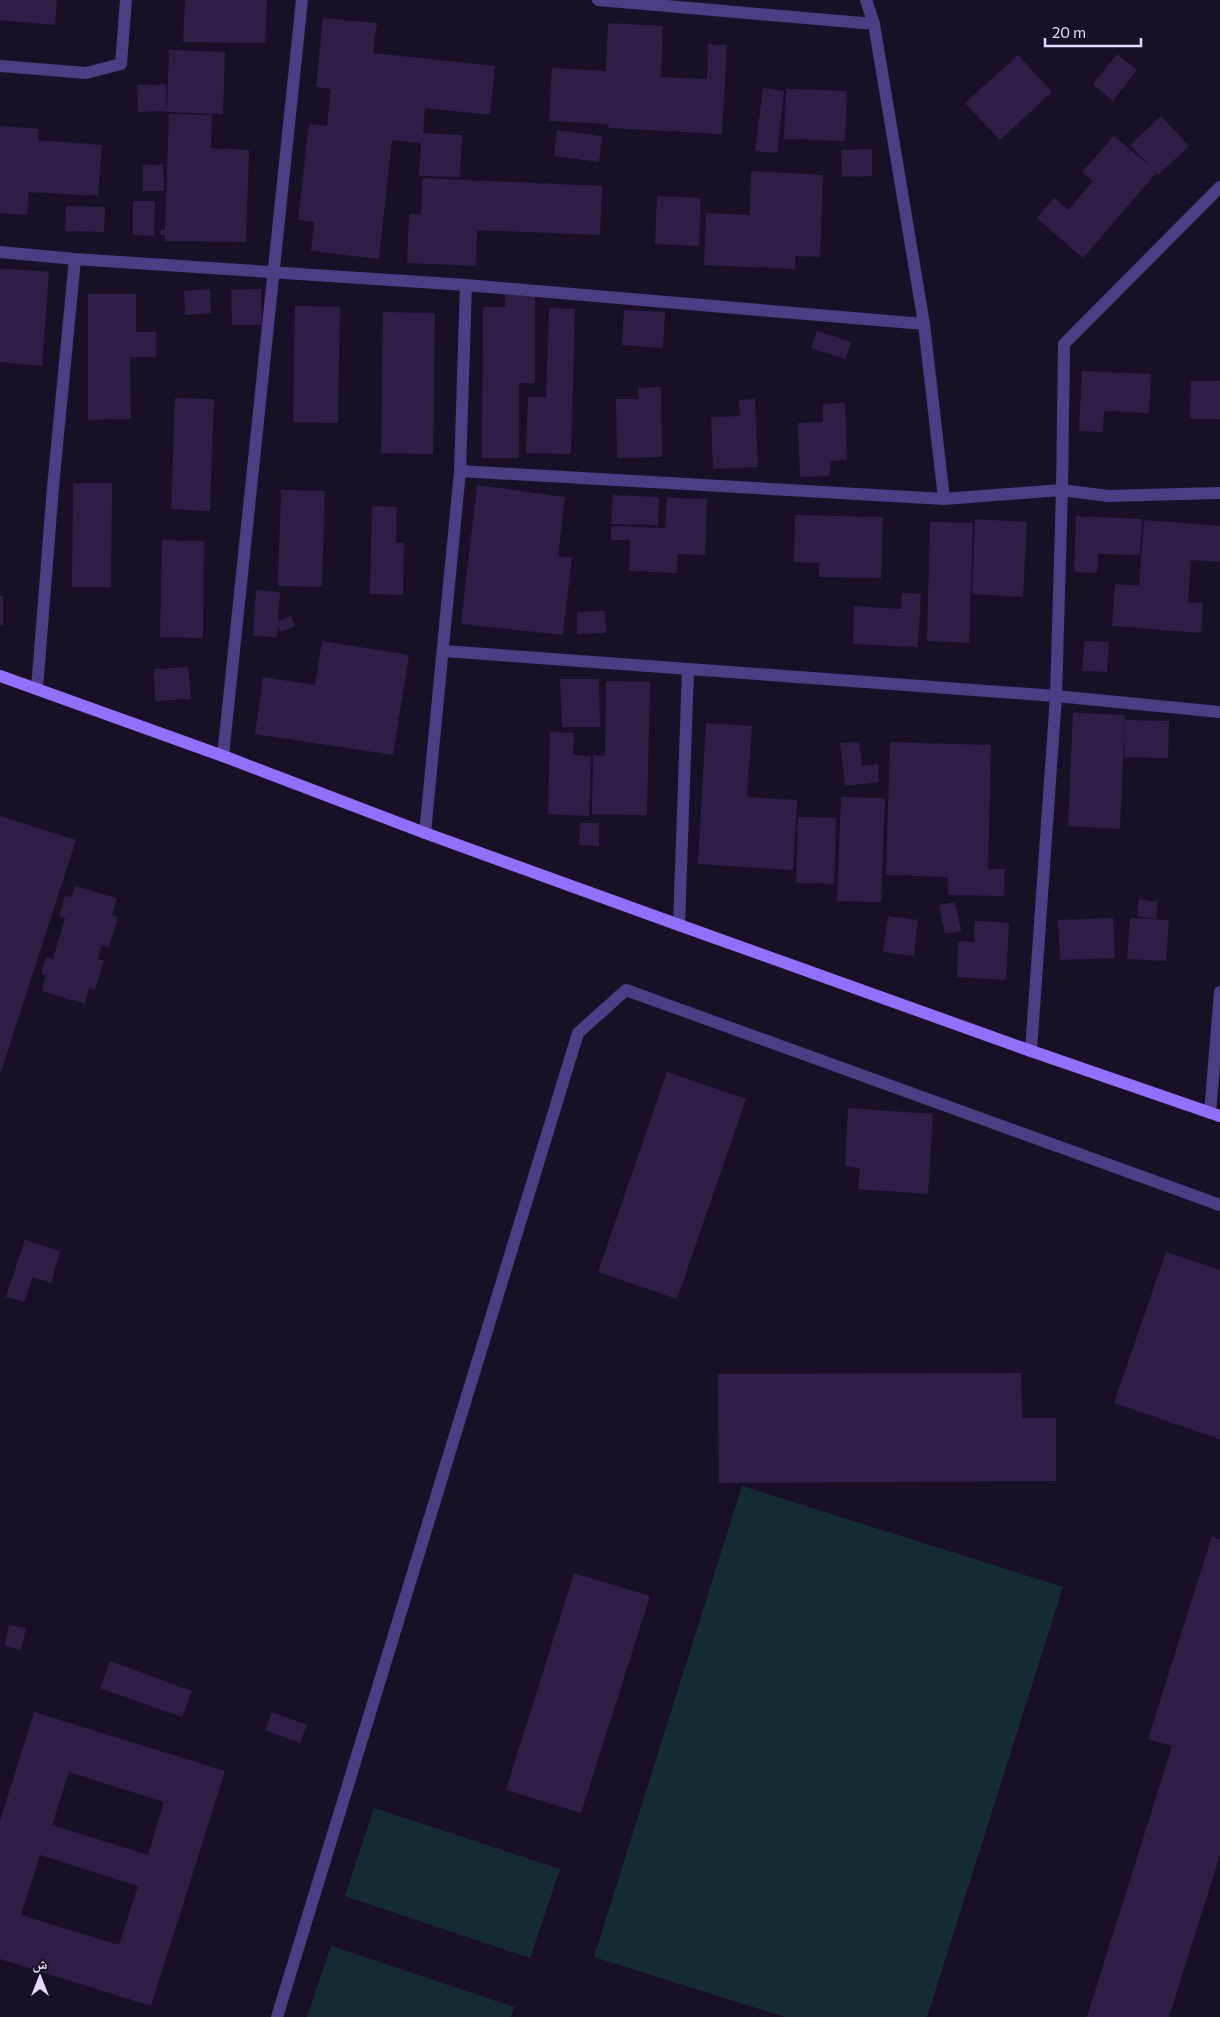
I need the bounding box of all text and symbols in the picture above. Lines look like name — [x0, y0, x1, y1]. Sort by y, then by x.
scale bar — [1045, 15, 1141, 47]
text: 20 m — [1052, 23, 1086, 41]
north arrow — [15, 1952, 65, 2002]
text: ش — [33, 1955, 48, 1973]

